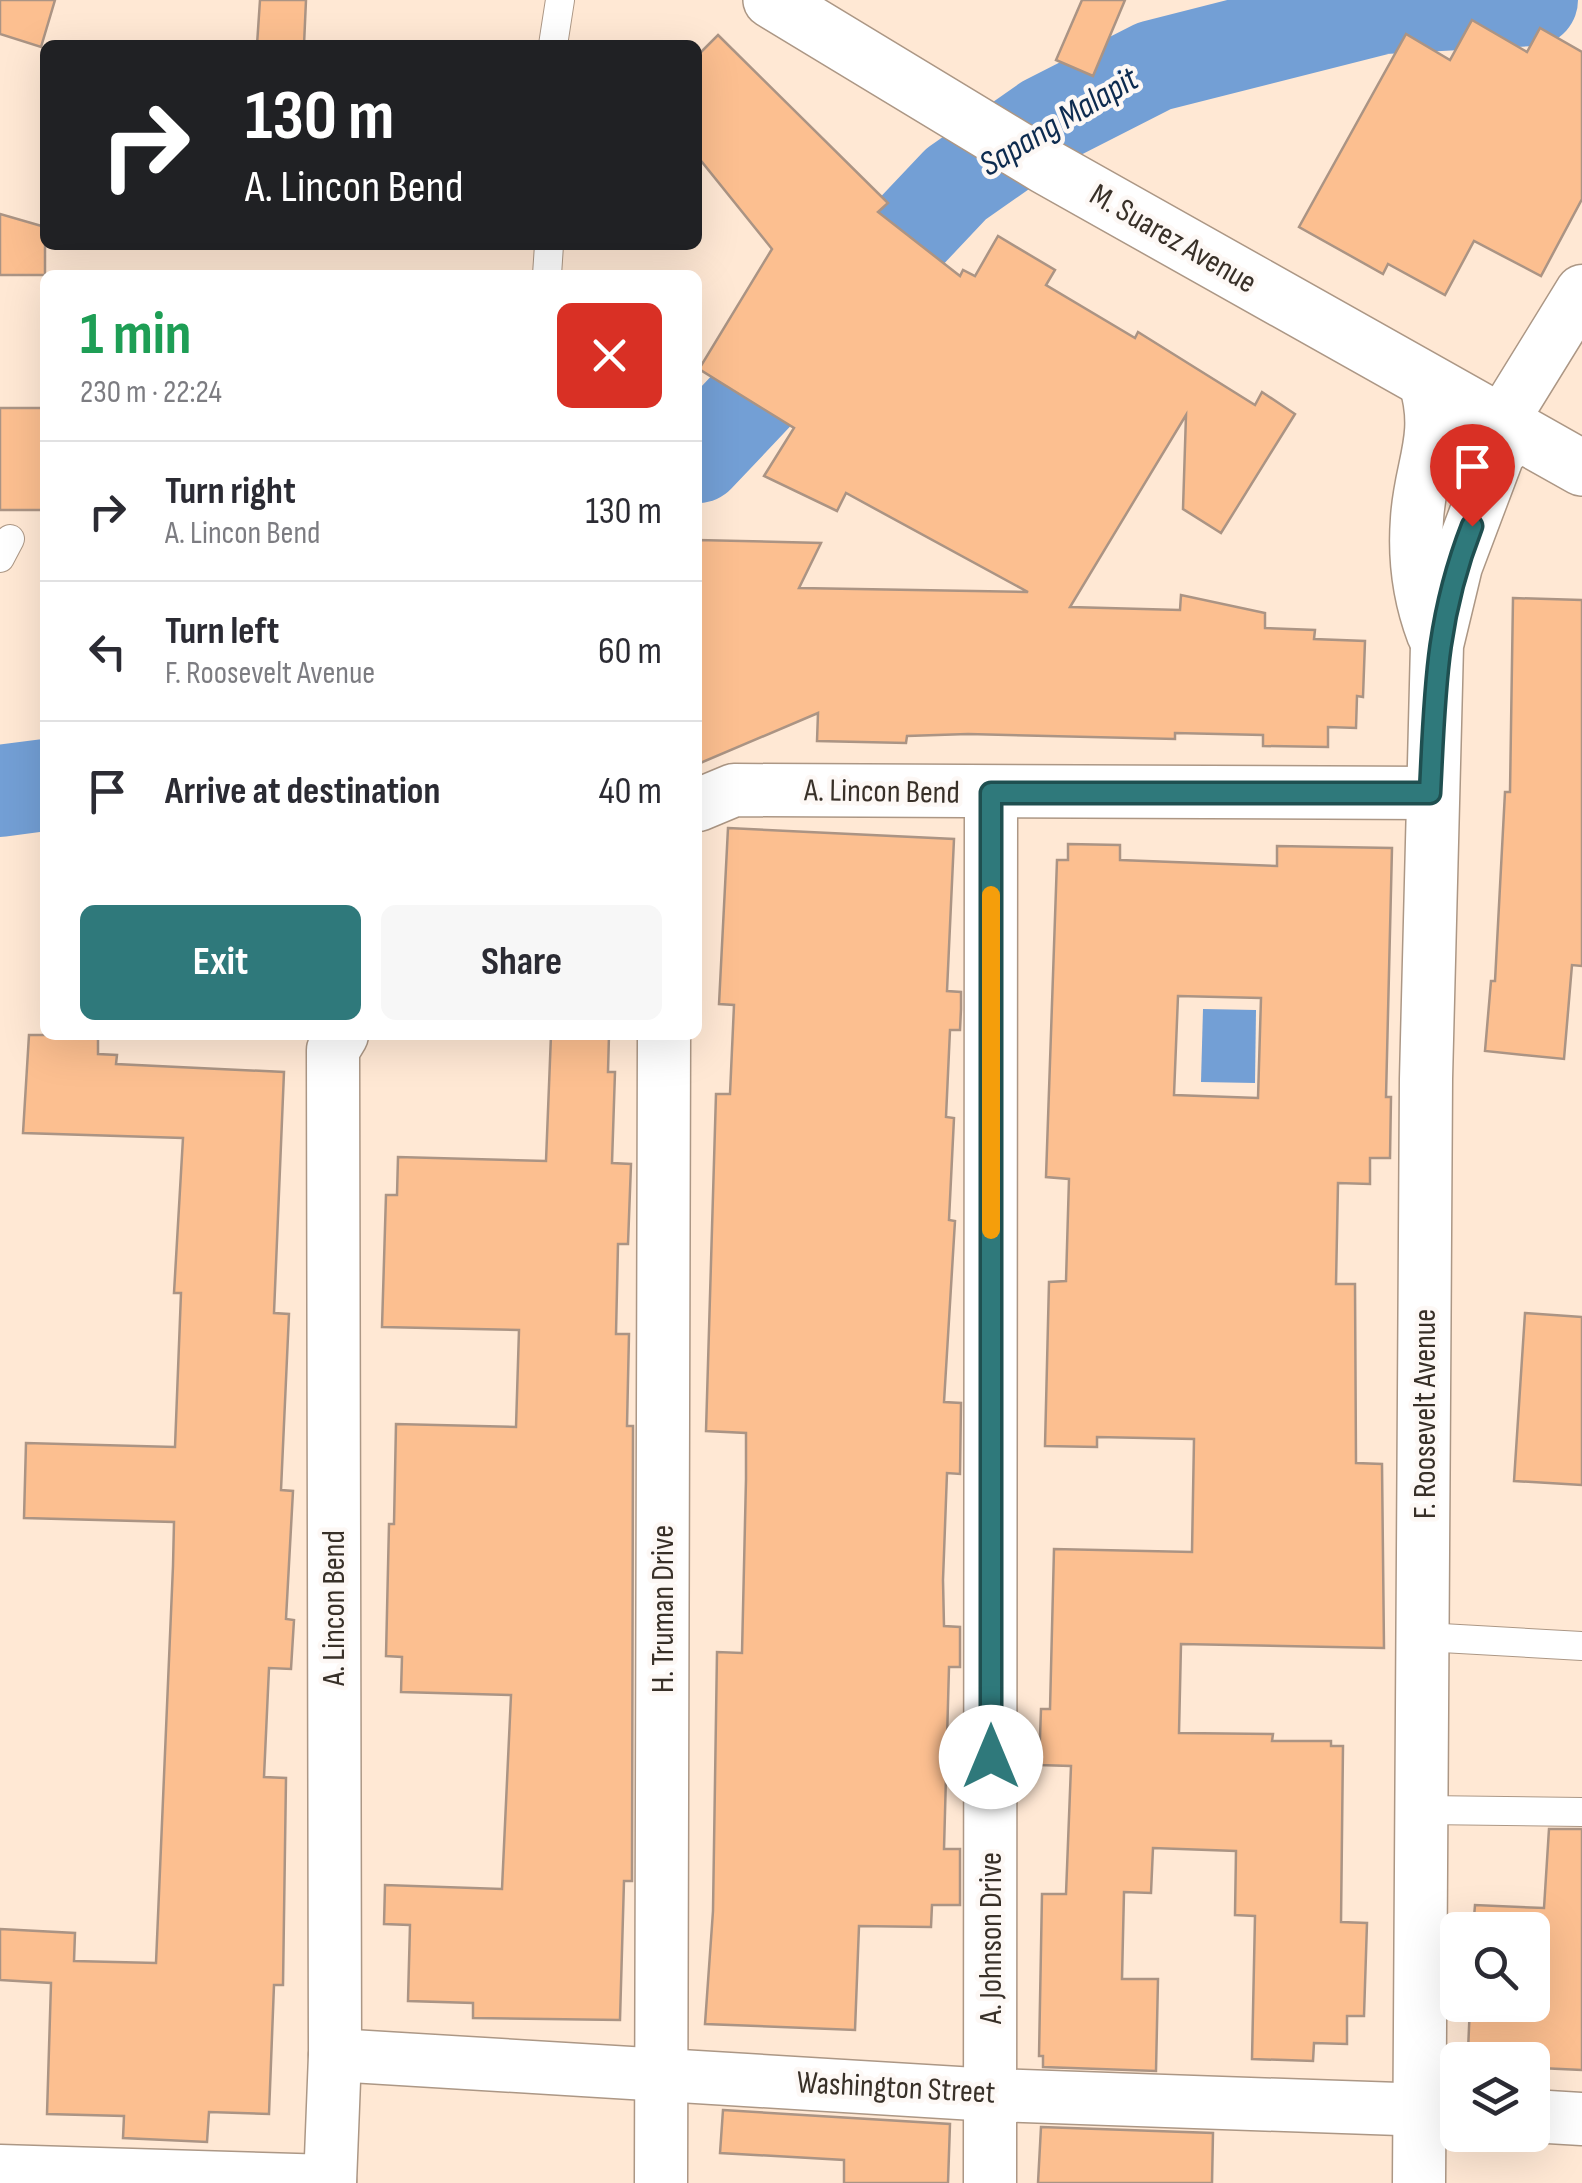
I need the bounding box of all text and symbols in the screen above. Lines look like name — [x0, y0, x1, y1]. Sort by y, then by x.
water label: Sapang Malapit — [972, 57, 1148, 186]
text: 130 m — [245, 75, 394, 159]
icon: right — [80, 80, 210, 210]
text: A. Lincon Bend — [245, 160, 464, 215]
street label: M. Suarez Avenue — [1083, 176, 1263, 302]
text: 1 min — [80, 299, 192, 371]
button: close — [557, 303, 662, 408]
text: 230 m · 22:24 — [80, 373, 222, 412]
pin — [1430, 424, 1515, 527]
icon: arrive — [1445, 439, 1500, 494]
text: Turn right — [165, 469, 296, 514]
icon: right — [80, 484, 135, 539]
text: 130 m — [585, 489, 662, 534]
text: A. Lincon Bend — [165, 514, 320, 553]
text: Turn left — [165, 609, 279, 654]
icon: left — [80, 624, 135, 679]
text: 60 m — [598, 629, 662, 674]
text: F. Roosevelt Avenue — [165, 654, 375, 693]
icon: arrive — [80, 764, 135, 819]
text: Arrive at destination — [165, 769, 440, 814]
text: 40 m — [599, 769, 662, 814]
street label: A. Lincon Bend — [803, 771, 960, 813]
button: Exit — [80, 905, 361, 1020]
button: Share — [381, 905, 662, 1020]
street label: F. Roosevelt Avenue — [1406, 1309, 1445, 1519]
street label: H. Truman Drive — [644, 1525, 683, 1693]
street label: A. Lincon Bend — [315, 1530, 354, 1687]
position arrow — [939, 1705, 1043, 1809]
street label: A. Johnson Drive — [972, 1852, 1011, 2025]
map controls — [1440, 1912, 1550, 2152]
button: search — [1440, 1912, 1550, 2022]
button: layers — [1440, 2042, 1550, 2152]
street label: Washington Street — [796, 2063, 996, 2113]

